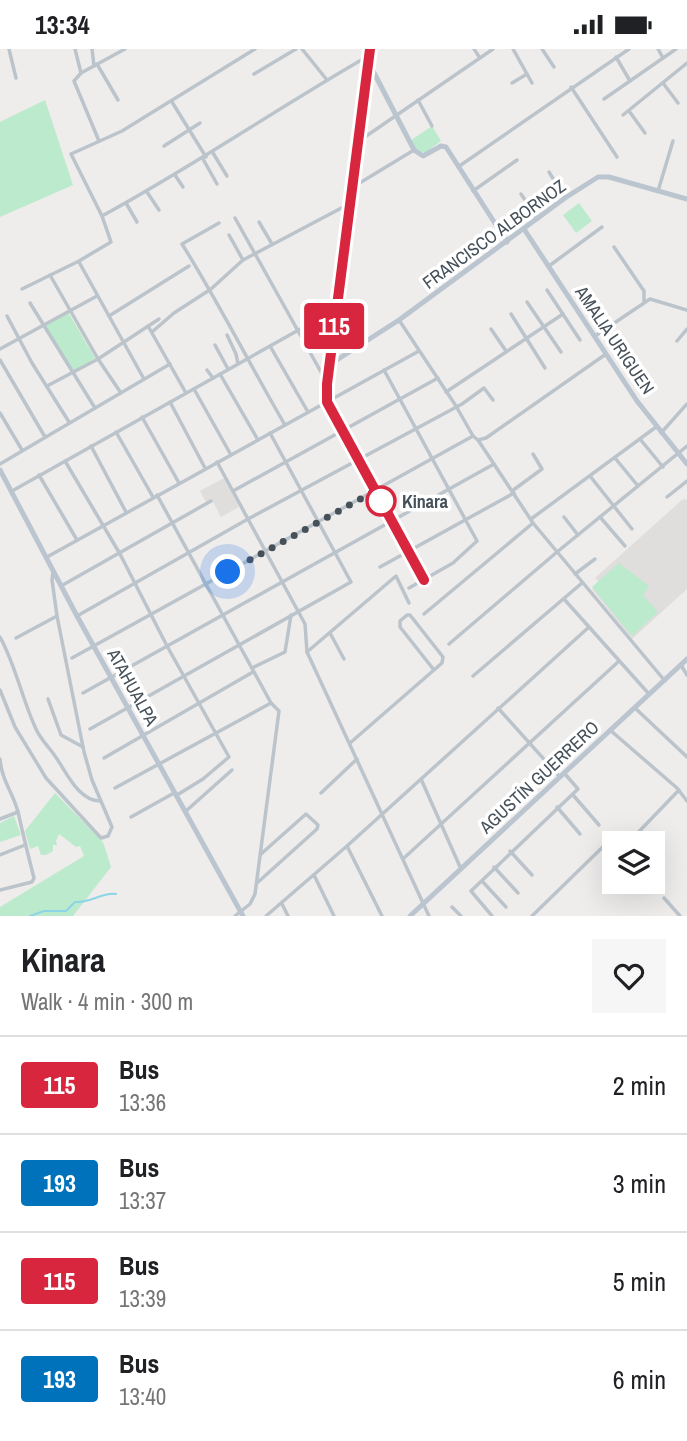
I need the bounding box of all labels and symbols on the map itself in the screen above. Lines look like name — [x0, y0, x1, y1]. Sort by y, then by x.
street label: FRANCISCO ALBORNOZ — [417, 174, 571, 294]
street label: AMALIA URIGUEN — [569, 280, 660, 399]
line badge: 115 — [294, 303, 374, 349]
marker: Kinara — [366, 486, 396, 516]
place label: Kinara — [402, 489, 449, 514]
your location — [210, 554, 245, 589]
street label: ATAHUALPA — [101, 643, 164, 730]
street label: AGUSTÍN GUERRERO — [473, 715, 604, 840]

